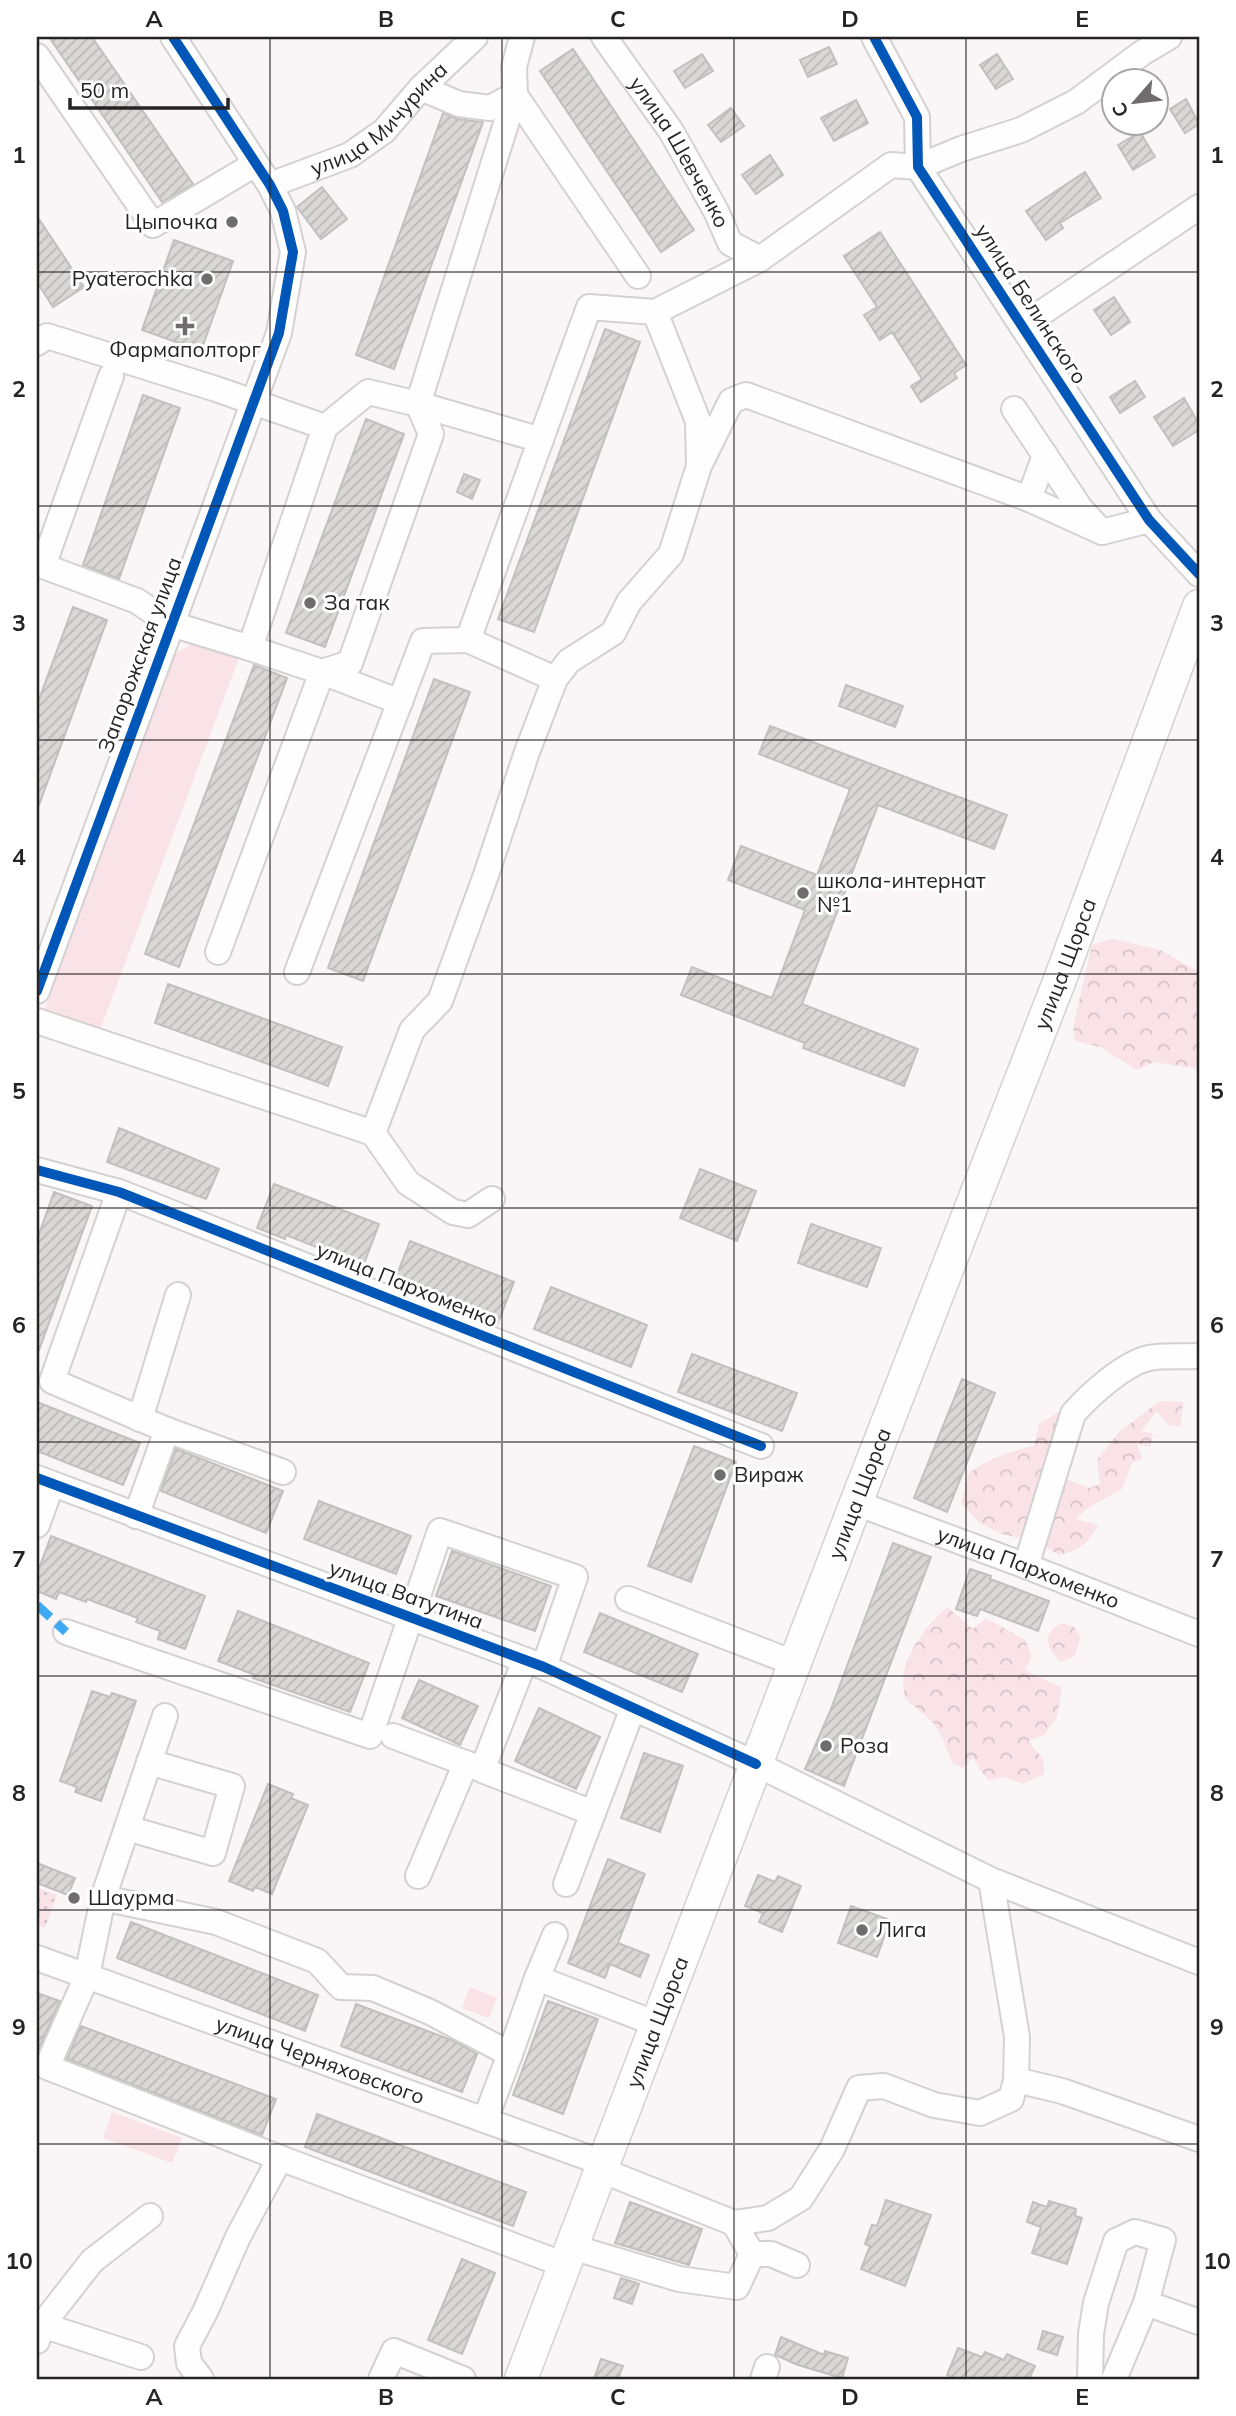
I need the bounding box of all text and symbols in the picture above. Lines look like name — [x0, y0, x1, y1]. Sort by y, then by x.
text: A — [145, 4, 163, 33]
text: B — [378, 4, 394, 33]
text: C — [610, 4, 626, 33]
text: D — [841, 4, 859, 33]
text: E — [1075, 4, 1089, 33]
street label: улица Мичурина — [307, 56, 452, 181]
scale bar — [70, 66, 228, 110]
north arrow — [1100, 66, 1170, 136]
street label: улица Шевченко — [624, 71, 736, 231]
text: 50 m — [80, 77, 129, 103]
text: С — [1106, 99, 1134, 121]
text: 1 — [12, 140, 26, 169]
text: 1 — [1210, 140, 1224, 169]
place label: Цыпочка — [125, 208, 218, 234]
marker: Цыпочка — [224, 214, 240, 230]
street label: улица Белинского — [970, 219, 1093, 388]
place label: Pyaterochka — [72, 265, 193, 291]
marker: Pyaterochka — [199, 271, 215, 287]
marker: Фармаполторг — [177, 318, 193, 334]
place label: Фармаполторг — [109, 336, 261, 362]
text: 2 — [12, 374, 26, 403]
text: 2 — [1210, 374, 1224, 403]
street label: Запорожская улица — [92, 553, 187, 756]
place label: За так — [324, 589, 390, 615]
marker: За так — [302, 595, 318, 611]
text: 3 — [12, 608, 26, 637]
text: 3 — [1210, 608, 1224, 637]
text: 4 — [12, 842, 26, 871]
text: 4 — [1210, 842, 1224, 871]
place label: школа-интернат №1 — [817, 867, 986, 917]
marker: школа-интернат №1 — [795, 885, 811, 901]
street label: улица Щорса — [1028, 894, 1101, 1033]
text: 5 — [12, 1076, 26, 1105]
text: 5 — [1210, 1076, 1224, 1105]
street label: улица Пархоменко — [313, 1236, 502, 1332]
text: 6 — [12, 1310, 26, 1339]
text: 6 — [1210, 1310, 1224, 1339]
street label: улица Щорса — [822, 1424, 896, 1563]
place label: Вираж — [734, 1461, 803, 1487]
marker: Вираж — [712, 1467, 728, 1483]
street label: улица Пархоменко — [934, 1520, 1124, 1614]
text: 7 — [12, 1544, 26, 1573]
text: 7 — [1210, 1544, 1224, 1573]
street label: улица Ватутина — [326, 1554, 487, 1634]
place label: Роза — [840, 1732, 889, 1758]
marker: Роза — [818, 1738, 834, 1754]
text: 8 — [12, 1778, 26, 1807]
text: 8 — [1210, 1778, 1224, 1807]
place label: Шаурма — [88, 1884, 175, 1910]
marker: Шаурма — [66, 1890, 82, 1906]
place label: Лига — [876, 1916, 927, 1942]
marker: Лига — [854, 1922, 870, 1938]
street label: улица Щорса — [620, 1952, 693, 2091]
street label: улица Черняховского — [212, 2010, 428, 2109]
text: 9 — [12, 2012, 26, 2041]
text: 9 — [1210, 2012, 1224, 2041]
text: 10 — [5, 2246, 33, 2275]
text: 10 — [1203, 2246, 1231, 2275]
text: A — [145, 2382, 163, 2411]
text: B — [378, 2382, 394, 2411]
text: C — [610, 2382, 626, 2411]
text: D — [841, 2382, 859, 2411]
text: E — [1075, 2382, 1089, 2411]

